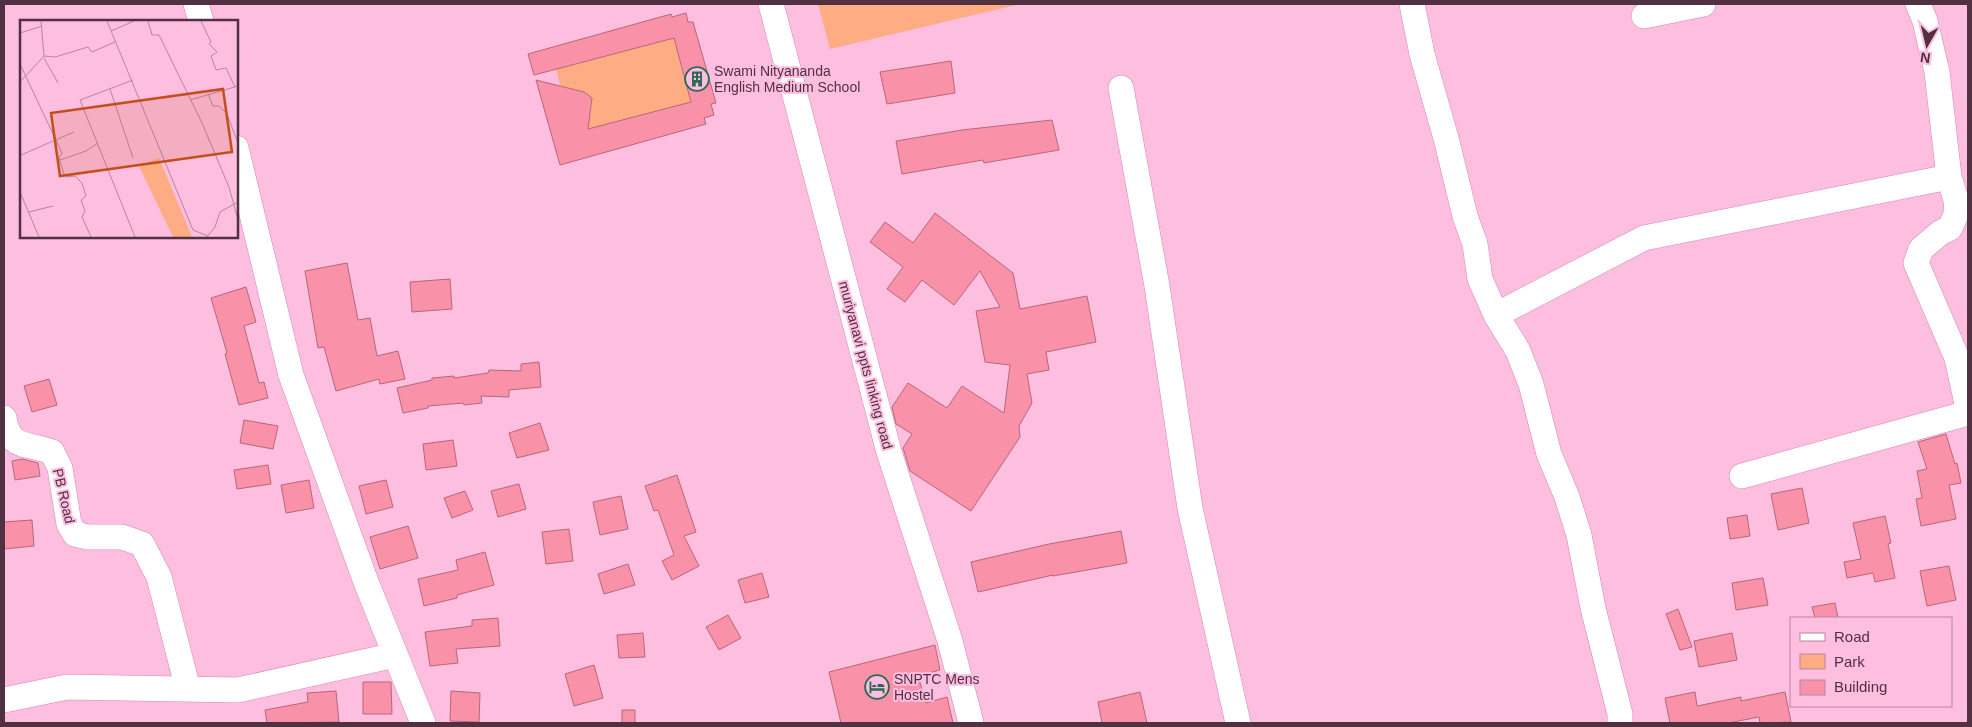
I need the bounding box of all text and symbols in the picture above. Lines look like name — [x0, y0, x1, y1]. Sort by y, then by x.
inset map — [20, 20, 238, 238]
north arrow — [1902, 20, 1952, 70]
text: N — [1919, 49, 1931, 67]
place label: Swami Nityananda English Medium School — [714, 63, 860, 95]
building icon: Swami Nityananda English Medium School — [684, 66, 710, 92]
street label: muriyanavi ppts linking road — [836, 279, 896, 451]
street label: PB Road — [50, 467, 78, 525]
legend — [1790, 617, 1952, 707]
text: Road — [1834, 628, 1870, 645]
text: Park — [1834, 653, 1865, 670]
place label: SNPTC Mens Hostel — [894, 671, 980, 703]
hotel icon: SNPTC Mens Hostel — [864, 674, 890, 700]
text: Building — [1834, 678, 1887, 695]

